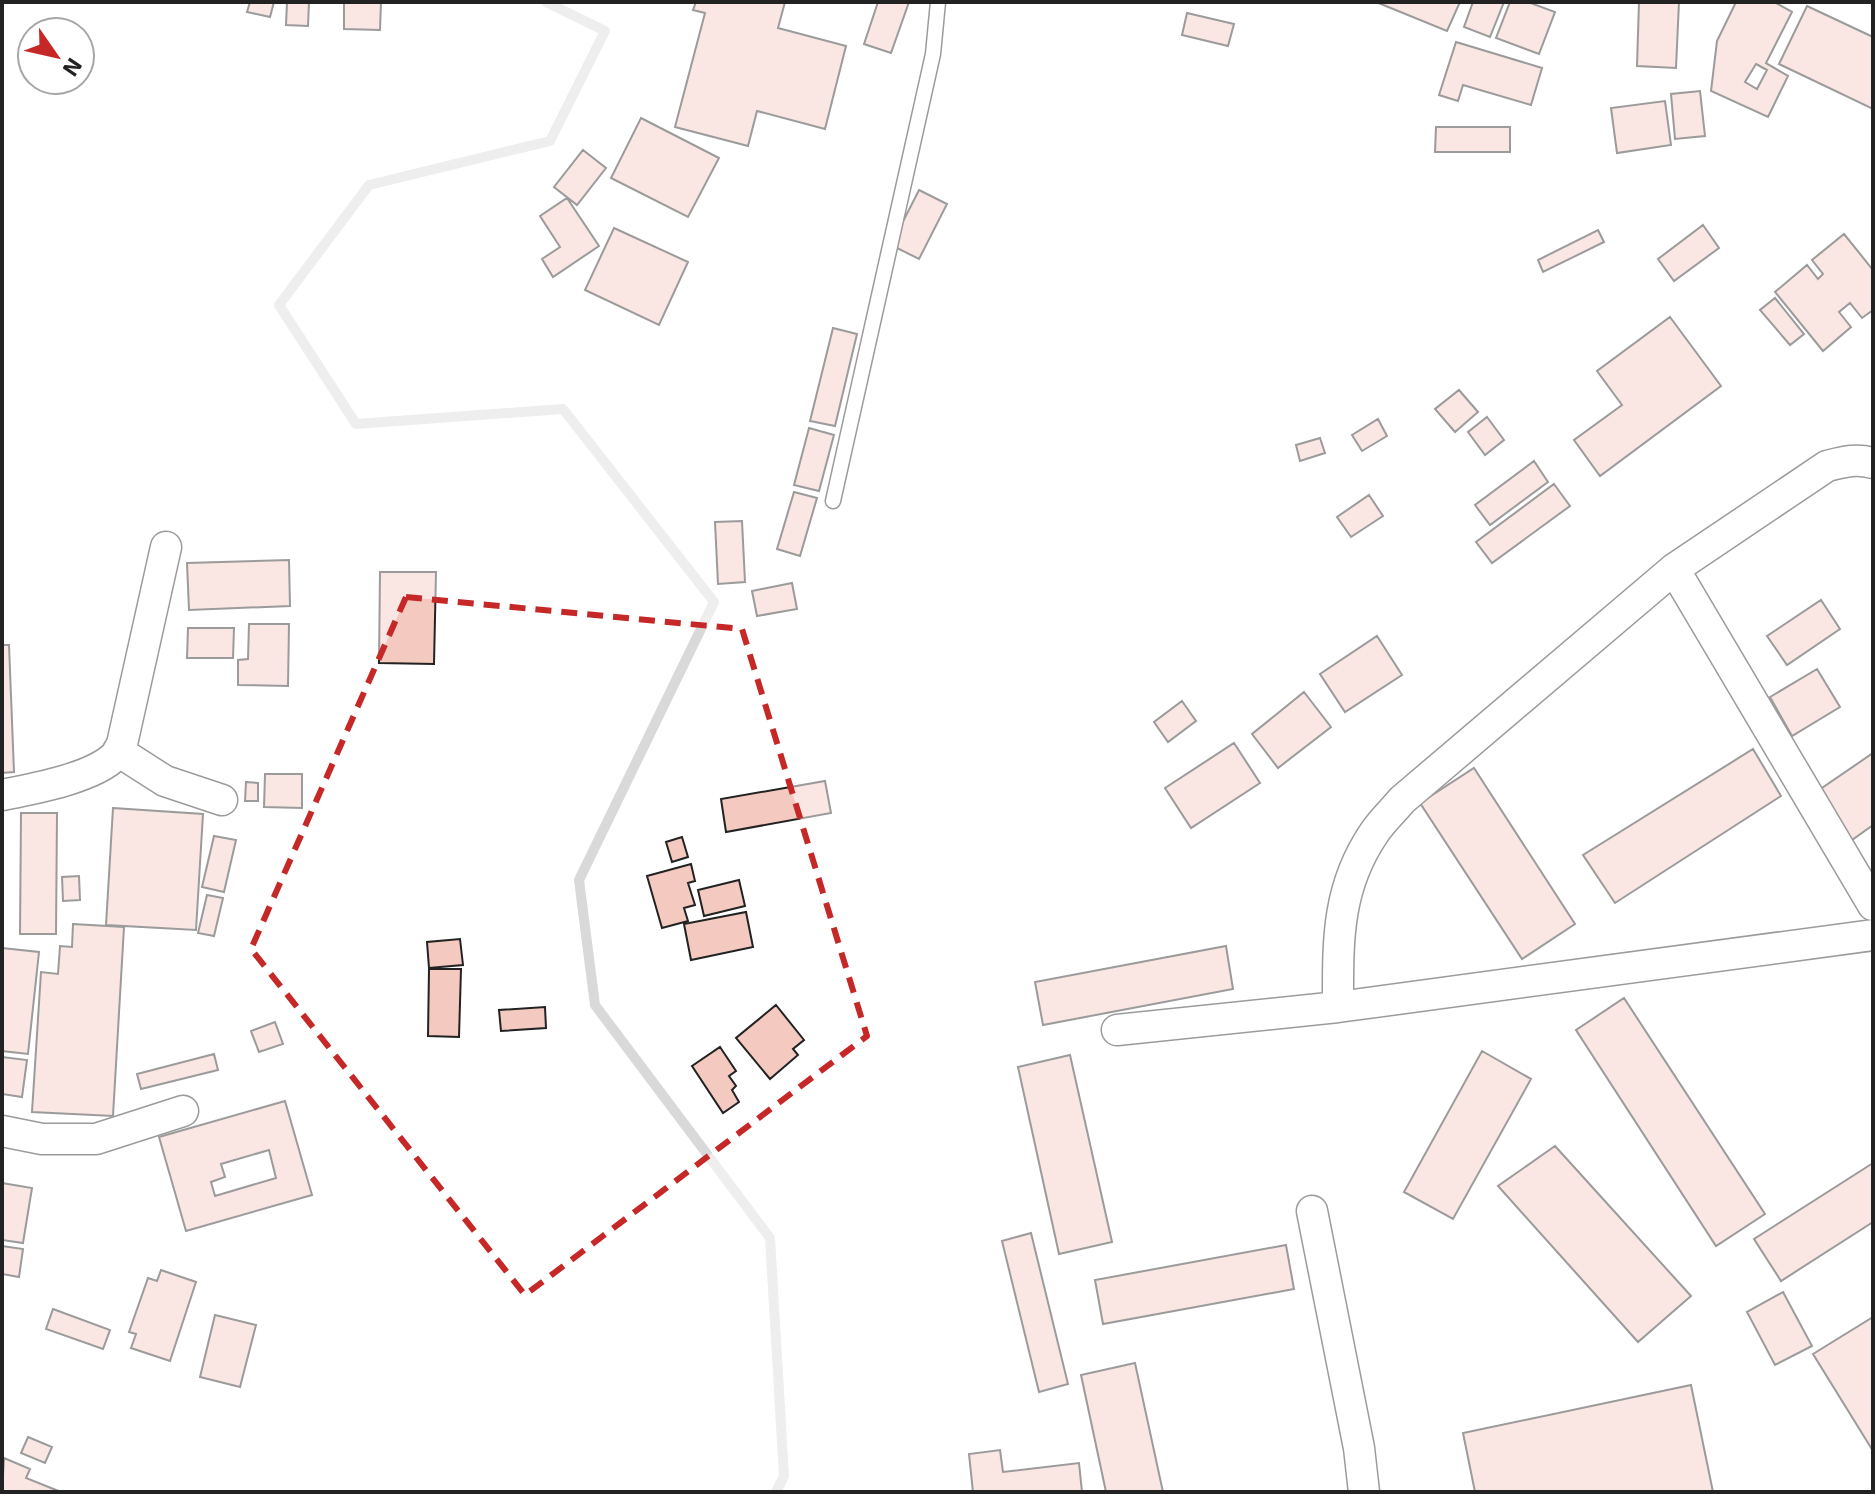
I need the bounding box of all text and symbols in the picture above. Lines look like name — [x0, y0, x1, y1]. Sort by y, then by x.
north arrow — [16, 16, 96, 96]
text: N — [58, 54, 89, 82]

